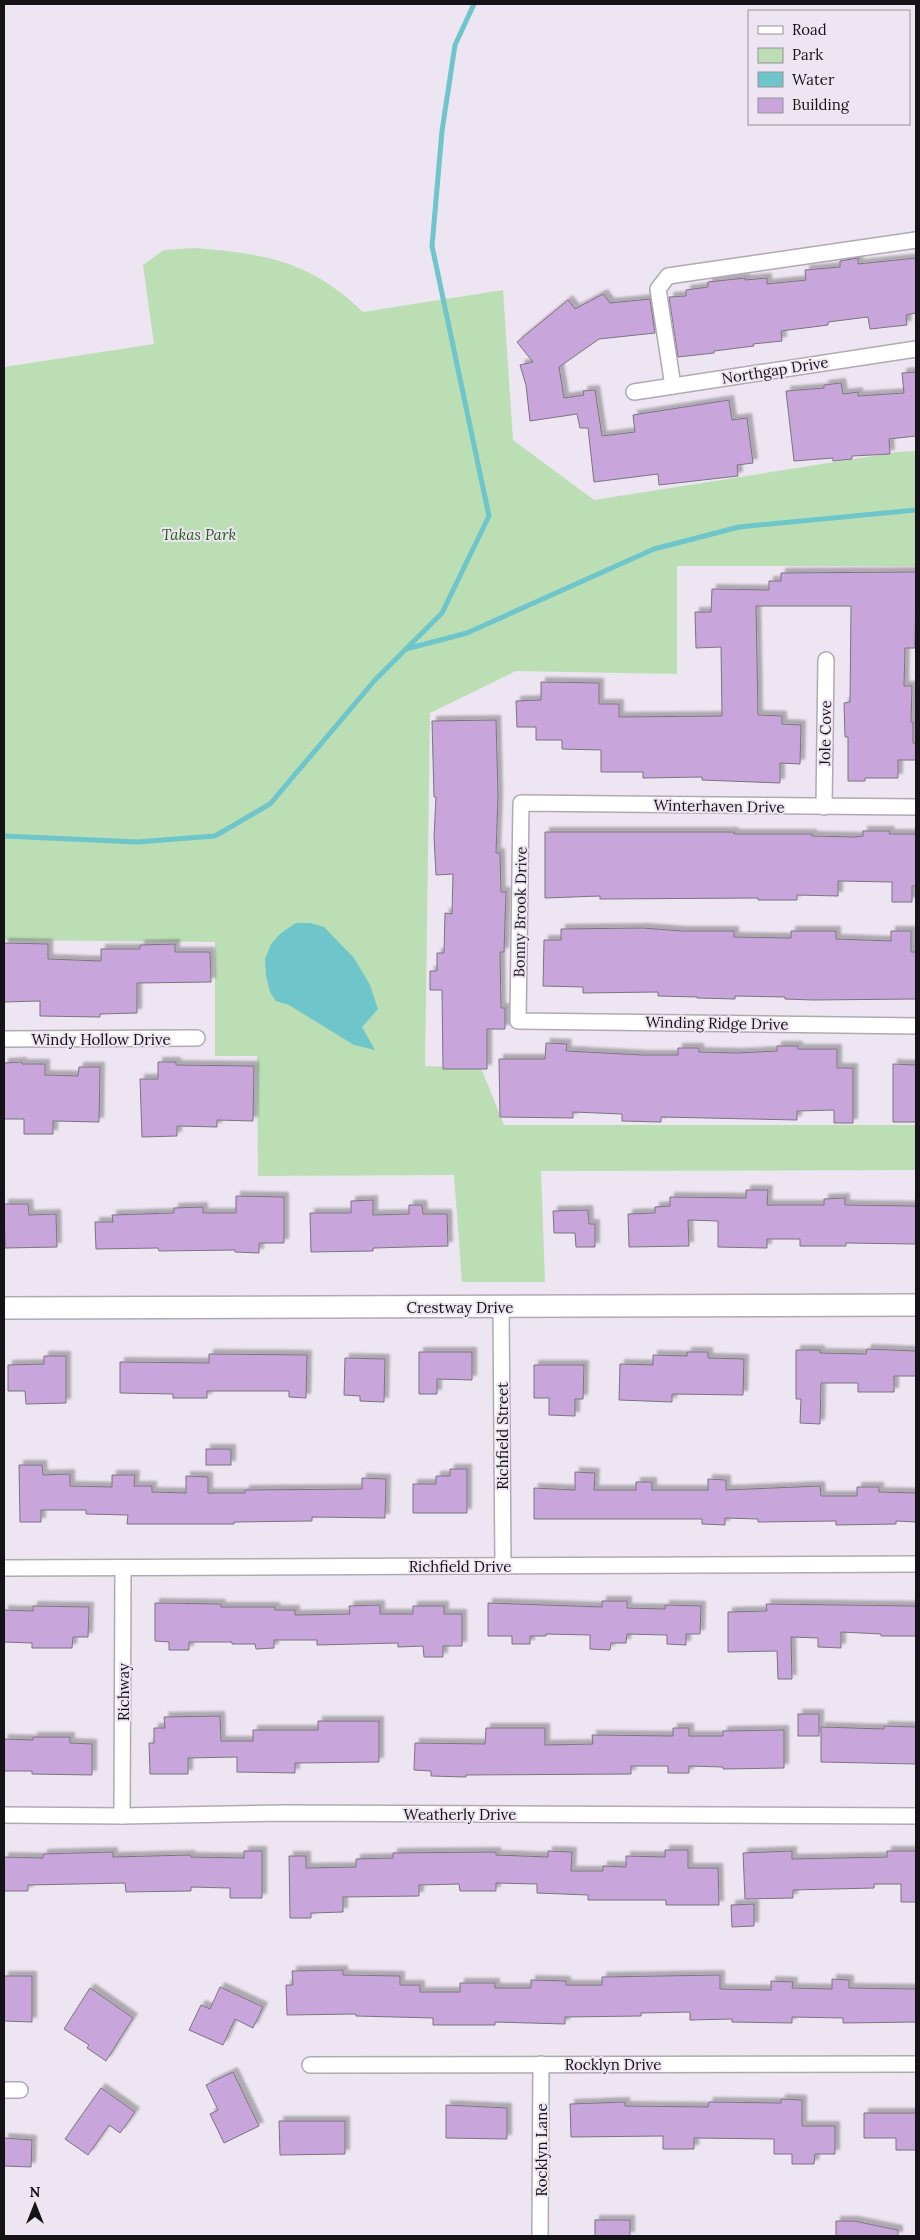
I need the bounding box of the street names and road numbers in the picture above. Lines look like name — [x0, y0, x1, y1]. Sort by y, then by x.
street label: Northgap Drive — [720, 352, 830, 388]
street label: Jole Cove — [815, 700, 835, 767]
street label: Winterhaven Drive — [653, 795, 785, 817]
street label: Bonny Brook Drive — [509, 846, 531, 978]
street label: Winding Ridge Drive — [645, 1012, 789, 1034]
street label: Windy Hollow Drive — [31, 1030, 171, 1049]
street label: Crestway Drive — [407, 1298, 513, 1317]
street label: Richfield Street — [493, 1382, 512, 1490]
street label: Richfield Drive — [409, 1557, 511, 1576]
street label: Richway — [114, 1663, 133, 1721]
street label: Weatherly Drive — [404, 1805, 516, 1824]
street label: Rocklyn Drive — [565, 2055, 661, 2074]
street label: Rocklyn Lane — [532, 2103, 551, 2197]

